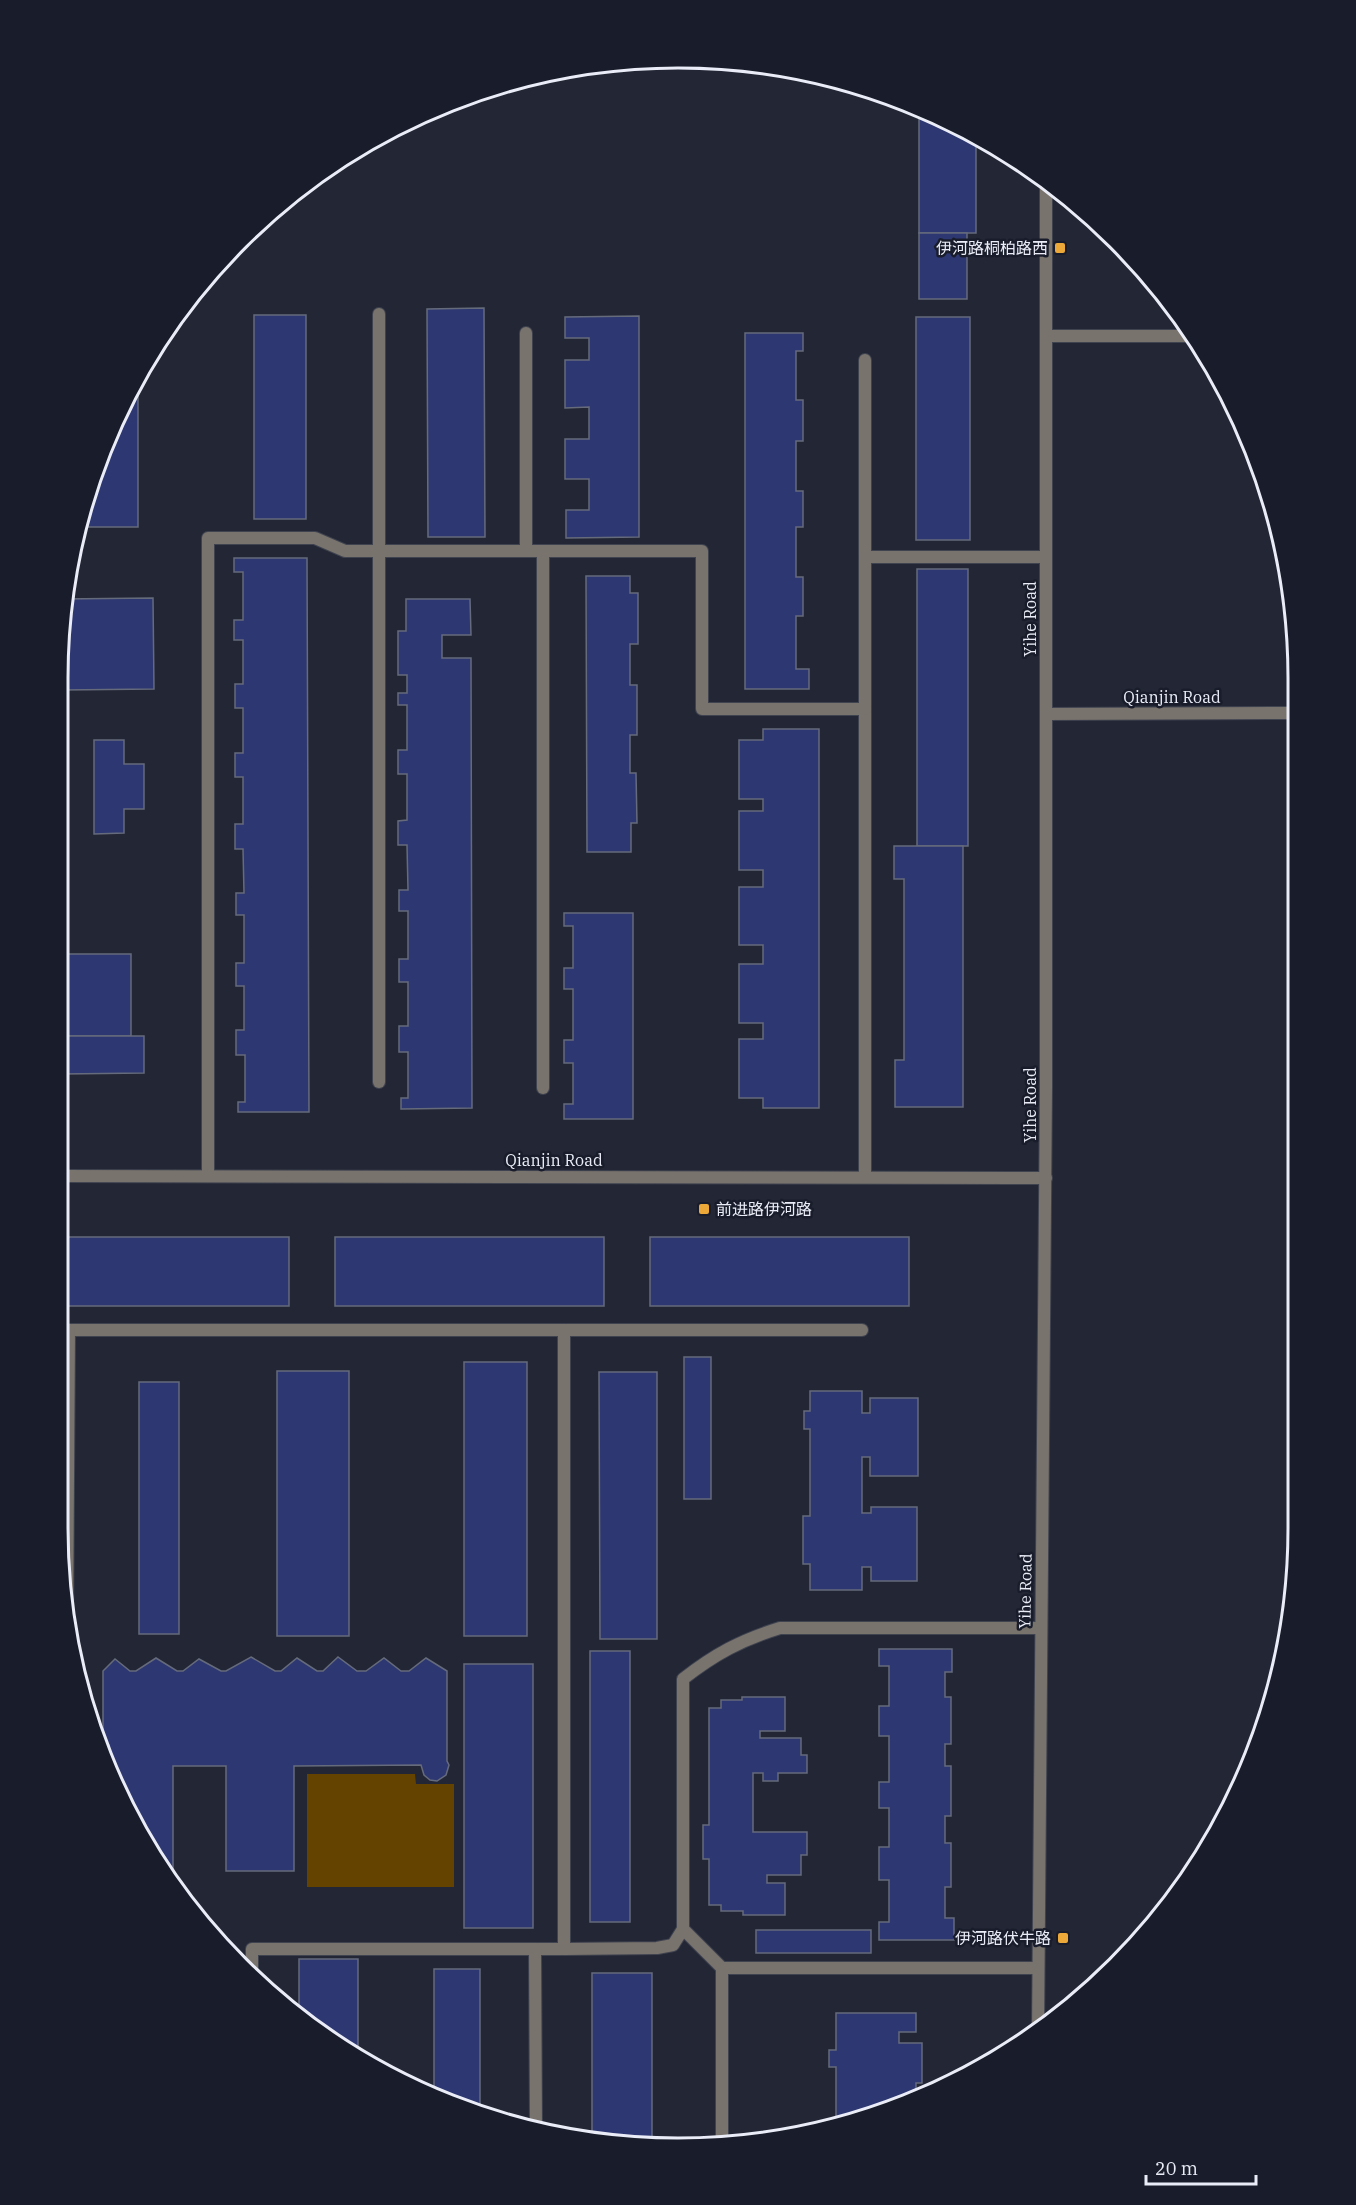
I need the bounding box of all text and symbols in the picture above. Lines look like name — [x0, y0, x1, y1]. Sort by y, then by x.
place label: 伊河路桐柏路西 — [936, 238, 1048, 258]
marker: 伊河路桐柏路西 — [1053, 241, 1067, 255]
street label: Yihe Road — [1020, 581, 1040, 657]
street label: Qianjin Road — [1123, 687, 1221, 707]
street label: Yihe Road — [1020, 1067, 1040, 1143]
street label: Qianjin Road — [505, 1150, 603, 1170]
place label: 前进路伊河路 — [716, 1199, 812, 1219]
marker: 前进路伊河路 — [697, 1202, 711, 1216]
street label: Yihe Road — [1014, 1553, 1036, 1629]
place label: 伊河路伏牛路 — [955, 1928, 1051, 1948]
marker: 伊河路伏牛路 — [1056, 1931, 1070, 1945]
scale bar — [1146, 2148, 1256, 2186]
text: 20 m — [1155, 2157, 1198, 2180]

